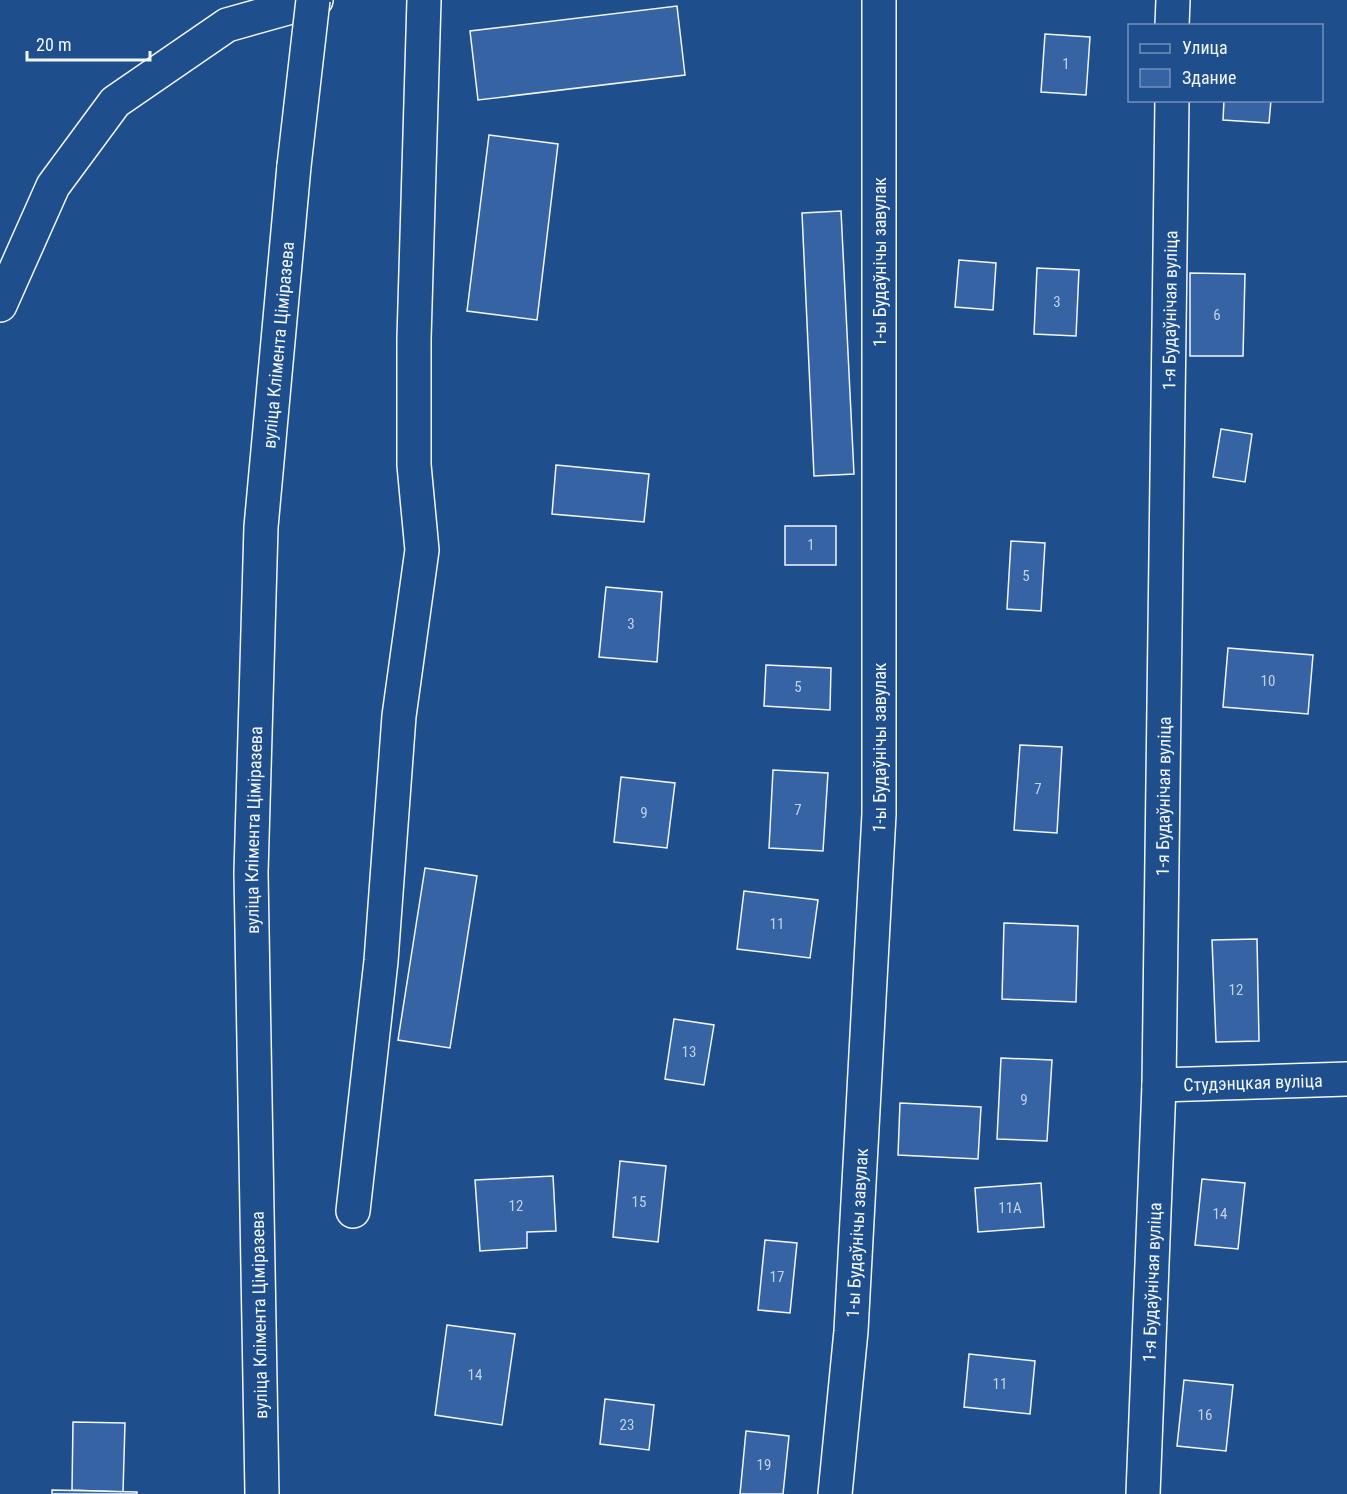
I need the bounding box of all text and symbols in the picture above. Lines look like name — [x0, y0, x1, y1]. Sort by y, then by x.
scale bar — [27, 24, 150, 62]
legend — [1128, 24, 1323, 102]
text: 20 m — [36, 34, 71, 55]
text: Улица — [1182, 37, 1228, 58]
house number: 1 — [1062, 55, 1070, 73]
text: Здание — [1182, 67, 1236, 88]
street label: 1-ы Будаўнічы завулак — [869, 177, 890, 347]
street label: 1-я Будаўнічая вуліца — [1158, 230, 1181, 390]
street label: вуліца Клімента Ціміразева — [258, 241, 298, 449]
house number: 3 — [1053, 293, 1061, 311]
house number: 6 — [1213, 306, 1221, 324]
house number: 1 — [807, 536, 815, 554]
house number: 5 — [1022, 567, 1030, 585]
house number: 3 — [627, 615, 635, 633]
street label: 1-ы Будаўнічы завулак — [868, 662, 890, 833]
house number: 10 — [1261, 672, 1275, 690]
house number: 5 — [794, 678, 802, 696]
street label: 1-я Будаўнічая вуліца — [1151, 716, 1174, 876]
street label: вуліца Клімента Ціміразева — [240, 726, 266, 934]
house number: 7 — [1034, 780, 1042, 798]
house number: 7 — [794, 801, 802, 819]
house number: 9 — [640, 804, 648, 822]
house number: 11 — [770, 915, 784, 933]
house number: 12 — [1229, 981, 1243, 999]
house number: 13 — [682, 1043, 696, 1061]
street label: Студэнцкая вуліца — [1183, 1069, 1323, 1095]
house number: 9 — [1020, 1091, 1028, 1109]
street label: 1-ы Будаўнічы завулак — [841, 1147, 871, 1318]
house number: 15 — [632, 1193, 646, 1211]
house number: 12 — [509, 1197, 523, 1215]
house number: 11А — [998, 1199, 1022, 1217]
street label: 1-я Будаўнічая вуліца — [1138, 1202, 1165, 1362]
house number: 14 — [1213, 1205, 1227, 1223]
street label: вуліца Клімента Ціміразева — [247, 1211, 271, 1419]
house number: 17 — [770, 1268, 784, 1286]
house number: 14 — [468, 1366, 482, 1384]
house number: 11 — [993, 1375, 1007, 1393]
house number: 16 — [1198, 1406, 1212, 1424]
house number: 23 — [620, 1416, 634, 1434]
house number: 19 — [757, 1456, 771, 1474]

